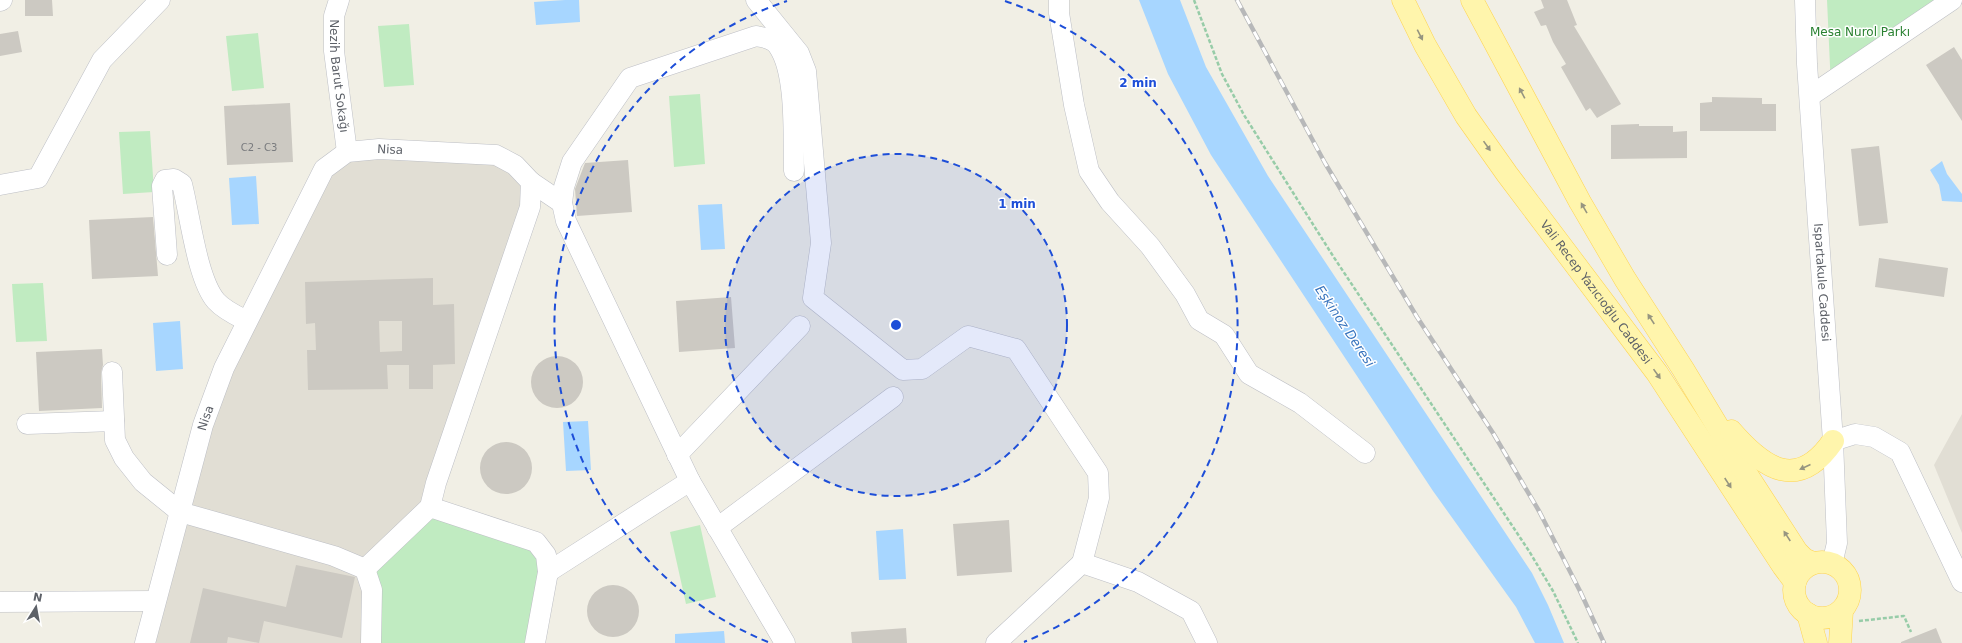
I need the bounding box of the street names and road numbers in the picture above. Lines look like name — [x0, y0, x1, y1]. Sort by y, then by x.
street label: Nezih Barut Sokağı — [327, 19, 351, 134]
street label: Nisa — [377, 142, 404, 157]
street label: Vali Recep Yazıcıoğlu Caddesi — [1537, 218, 1655, 367]
street label: Ispartakule Caddesi — [1811, 223, 1833, 342]
street label: Nisa — [195, 403, 217, 432]

